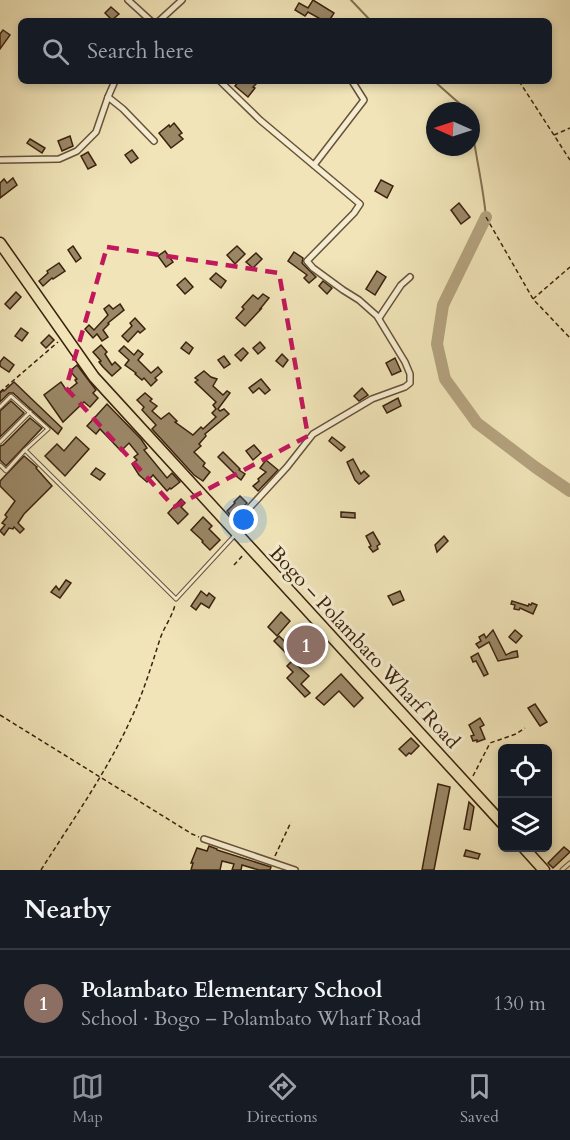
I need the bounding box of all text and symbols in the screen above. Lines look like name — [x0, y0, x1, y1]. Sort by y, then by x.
search box — [18, 18, 552, 84]
icon: search — [39, 35, 72, 68]
text: Search here — [87, 36, 194, 66]
north arrow — [426, 102, 480, 156]
your location — [229, 505, 258, 534]
street label: Bogo – Polambato Wharf Road — [263, 540, 466, 755]
pin: 1 — [286, 622, 326, 668]
map controls — [498, 744, 552, 852]
button: locate — [498, 744, 552, 798]
button: layers — [498, 798, 552, 852]
text: Nearby — [24, 892, 112, 927]
text: Polambato Elementary School — [81, 975, 382, 1005]
text: 1 — [38, 990, 49, 1017]
text: 130 m — [493, 990, 546, 1017]
text: School · Bogo – Polambato Wharf Road — [81, 1005, 421, 1032]
tab: Map — [71, 1070, 104, 1128]
tab: Directions — [247, 1070, 317, 1128]
tab: Saved — [460, 1070, 499, 1128]

